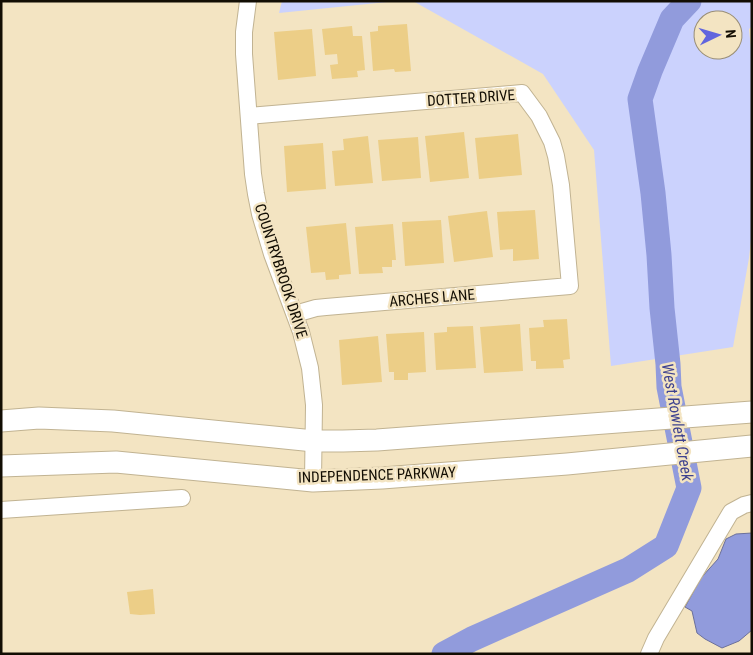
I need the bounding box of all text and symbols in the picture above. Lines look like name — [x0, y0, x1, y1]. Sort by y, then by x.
north arrow — [693, 10, 743, 60]
text: N — [723, 29, 739, 39]
street label: DOTTER DRIVE — [426, 86, 516, 110]
street label: COUNTRYBROOK DRIVE — [251, 202, 311, 340]
street label: ARCHES LANE — [388, 285, 476, 311]
water label: West Rowlett Creek — [658, 362, 697, 483]
street label: INDEPENDENCE PARKWAY — [298, 463, 456, 487]

